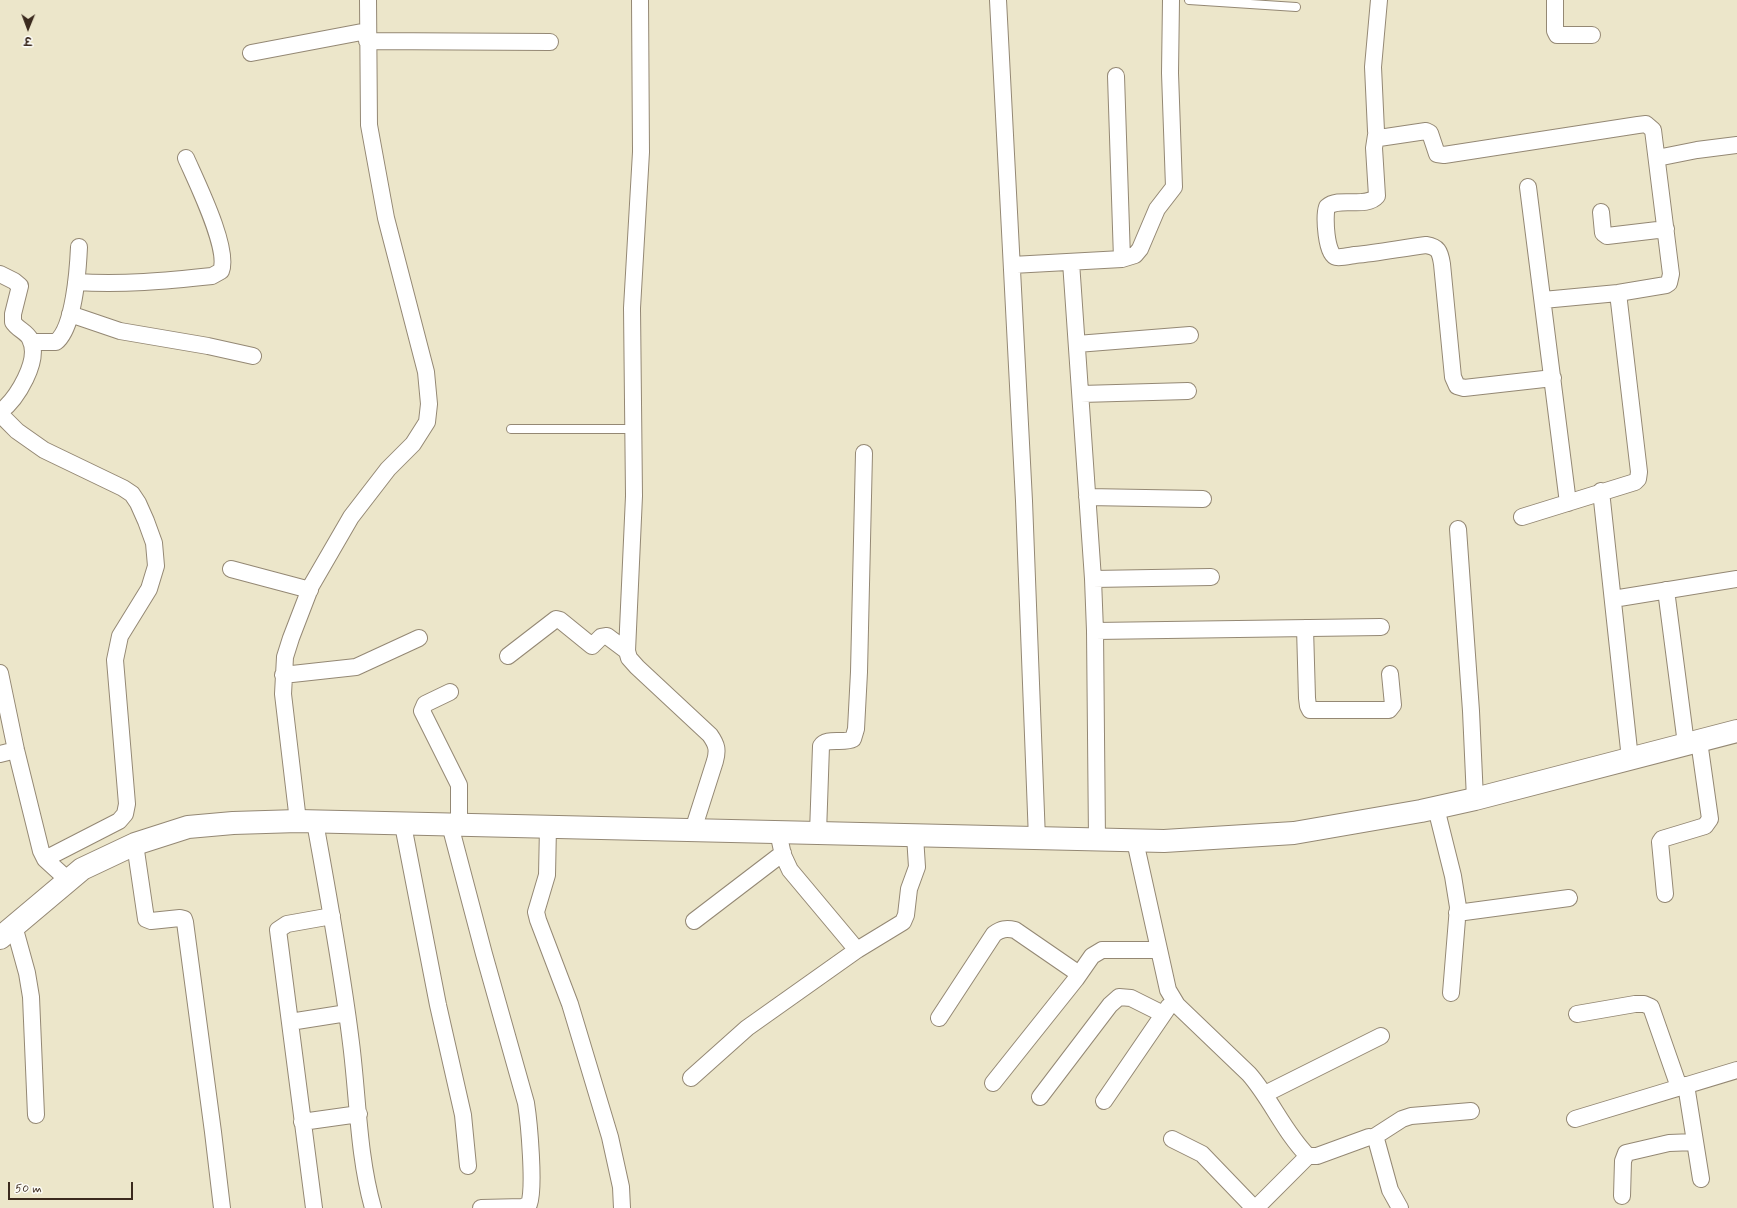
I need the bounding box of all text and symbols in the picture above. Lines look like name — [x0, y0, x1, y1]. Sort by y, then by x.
north arrow — [8, 8, 48, 48]
text: उ — [24, 33, 32, 47]
scale bar — [10, 1174, 135, 1200]
text: 50 m — [15, 1181, 42, 1197]

